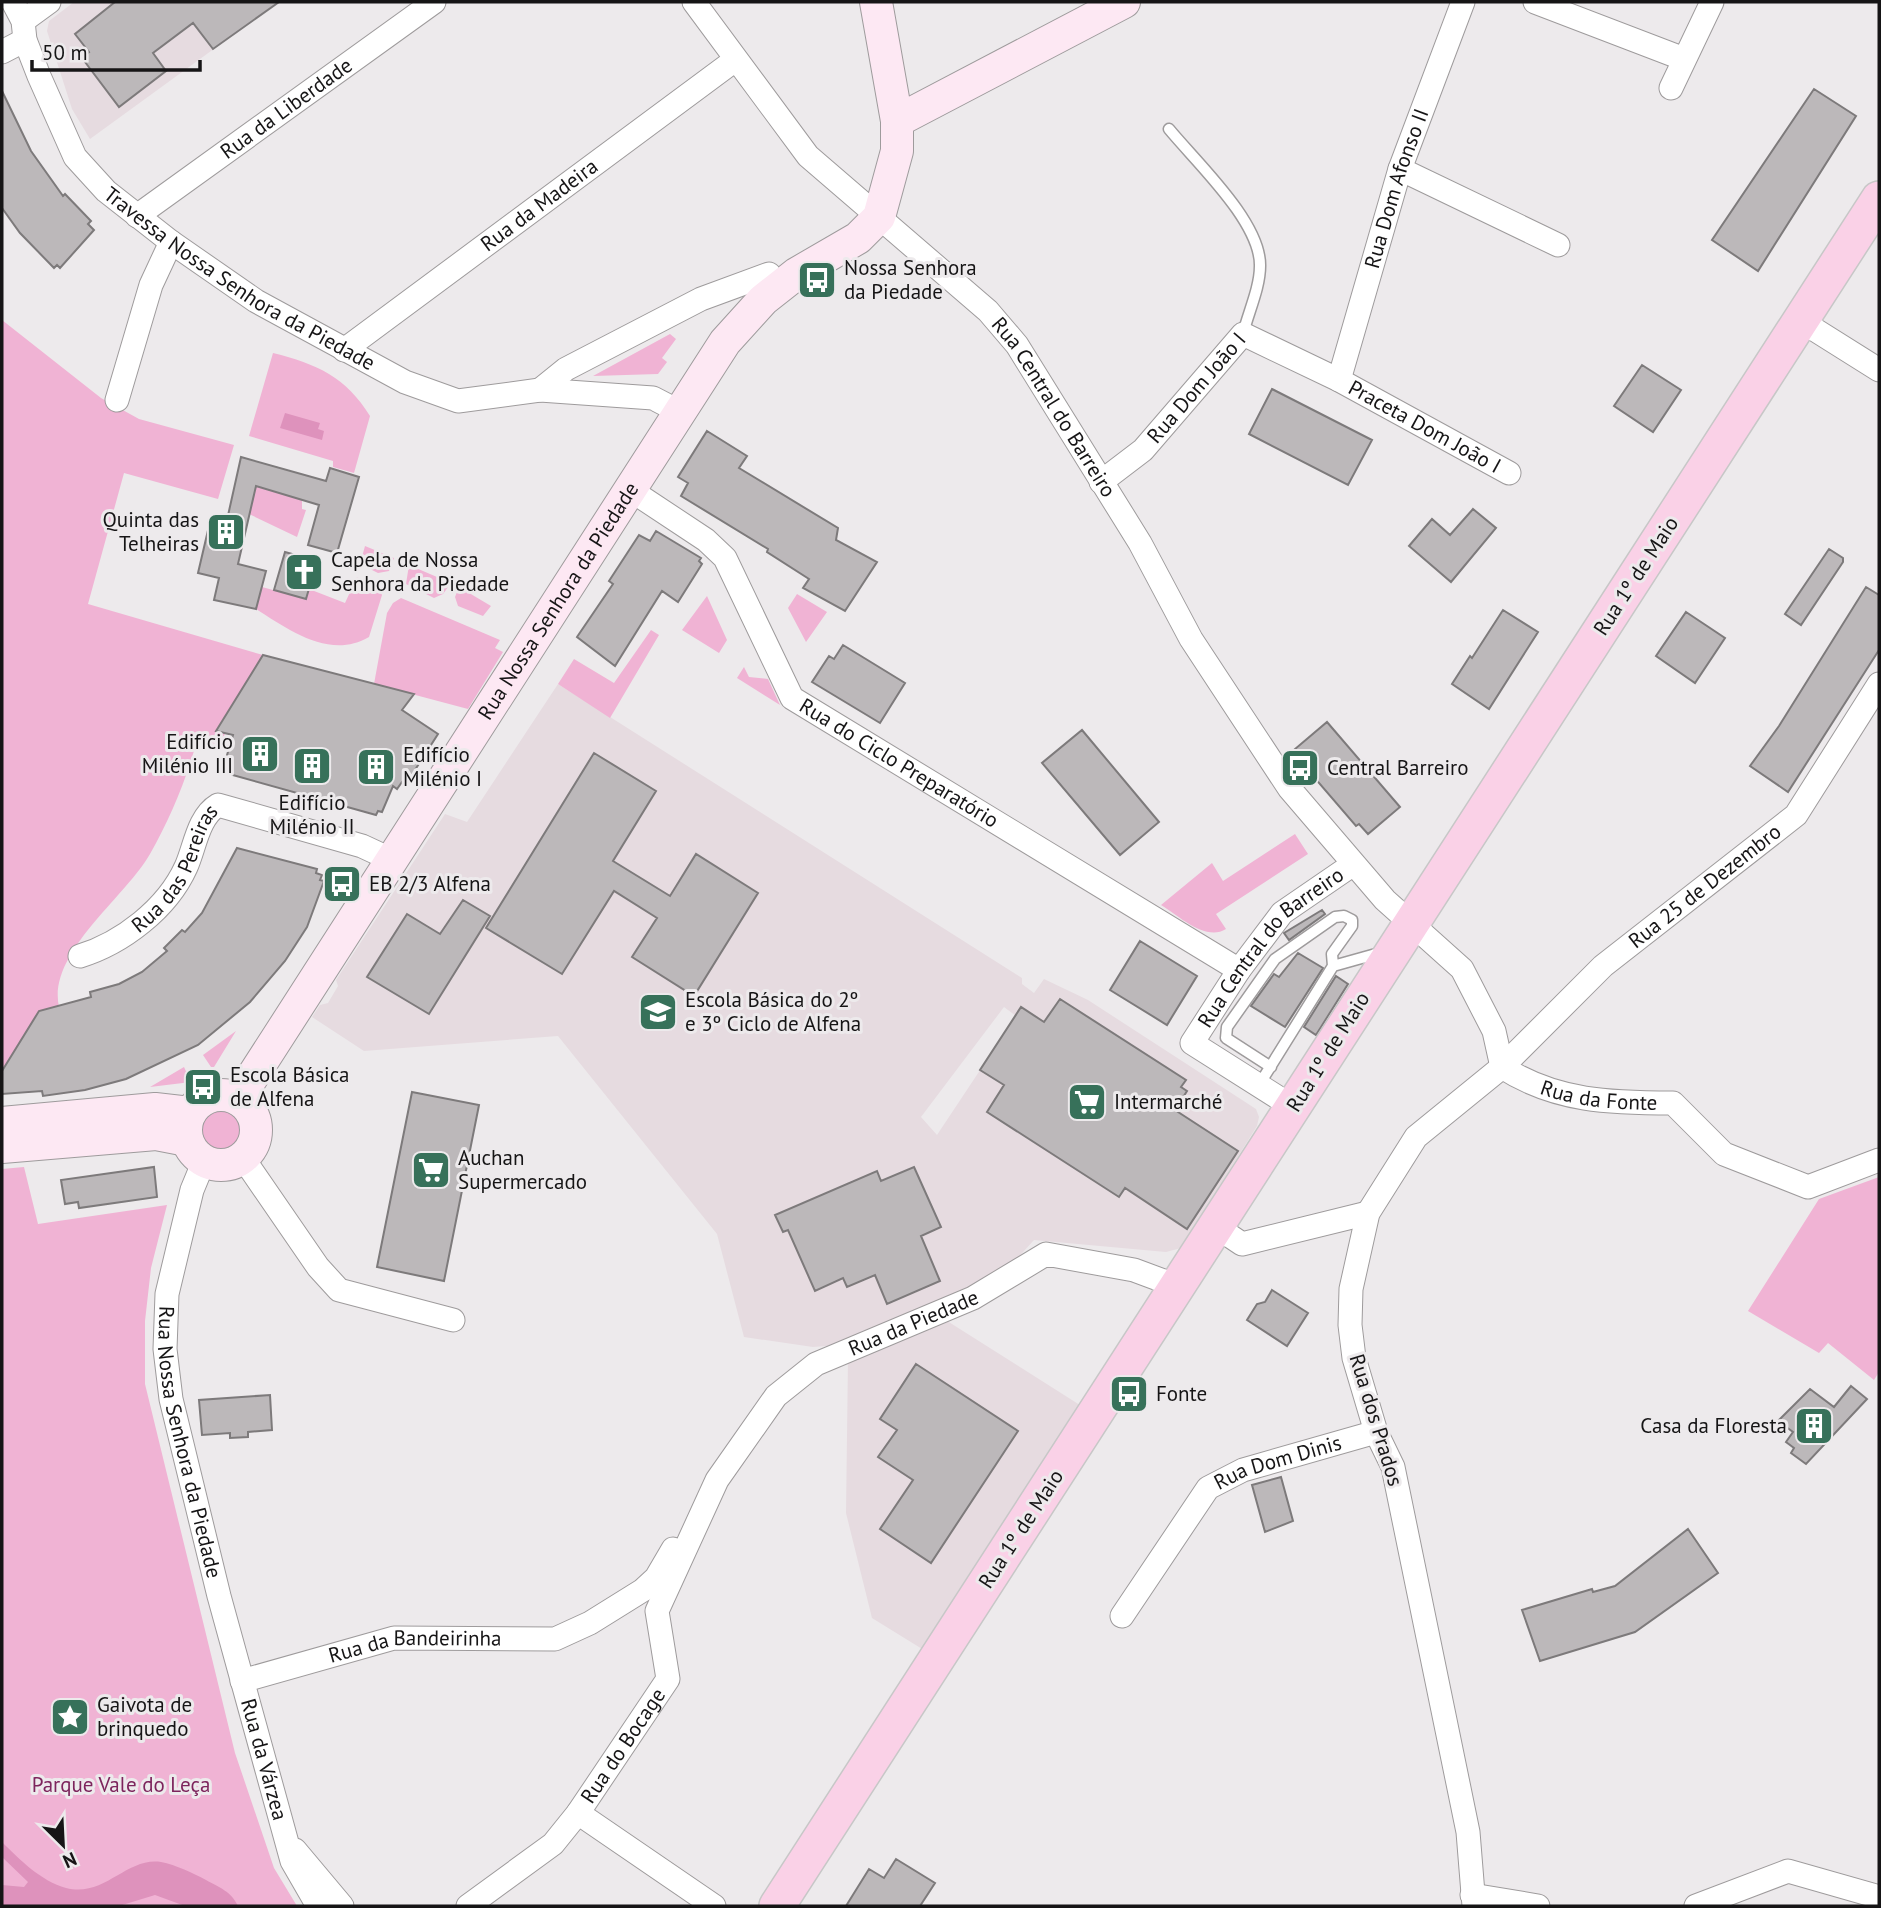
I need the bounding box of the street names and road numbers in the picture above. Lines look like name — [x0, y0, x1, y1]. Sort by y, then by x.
street label: Rua da Liberdade — [215, 51, 357, 165]
street label: Rua Dom Afonso II — [1358, 105, 1435, 271]
street label: Rua da Madeira — [475, 153, 603, 257]
street label: Travessa Nossa Senhora da Piedade — [99, 180, 380, 376]
street label: Rua Central do Barreiro — [986, 311, 1122, 502]
street label: Rua Dom João I — [1141, 326, 1252, 449]
street label: Praceta Dom João I — [1344, 374, 1506, 479]
street label: Rua Nossa Senhora da Piedade — [472, 477, 644, 725]
street label: Rua 1º de Maio — [1587, 511, 1684, 640]
street label: Rua do Ciclo Preparatório — [795, 692, 1004, 834]
street label: Rua das Pereiras — [126, 798, 223, 938]
street label: Rua 25 de Dezembro — [1623, 818, 1786, 954]
street label: Rua Central do Barreiro — [1191, 861, 1349, 1033]
street label: Rua 1º de Maio — [1280, 987, 1375, 1117]
street label: Rua da Fonte — [1537, 1074, 1658, 1116]
street label: Rua da Piedade — [844, 1283, 982, 1362]
street label: Rua Nossa Senhora da Piedade — [152, 1306, 228, 1581]
street label: Rua dos Prados — [1344, 1351, 1409, 1489]
street label: Rua Dom Dinis — [1209, 1429, 1344, 1496]
street label: Rua 1º de Maio — [972, 1464, 1069, 1593]
street label: Rua da Bandeirinha — [325, 1624, 502, 1669]
street label: Rua do Bocage — [574, 1683, 671, 1808]
street label: Rua da Várzea — [235, 1695, 294, 1823]

